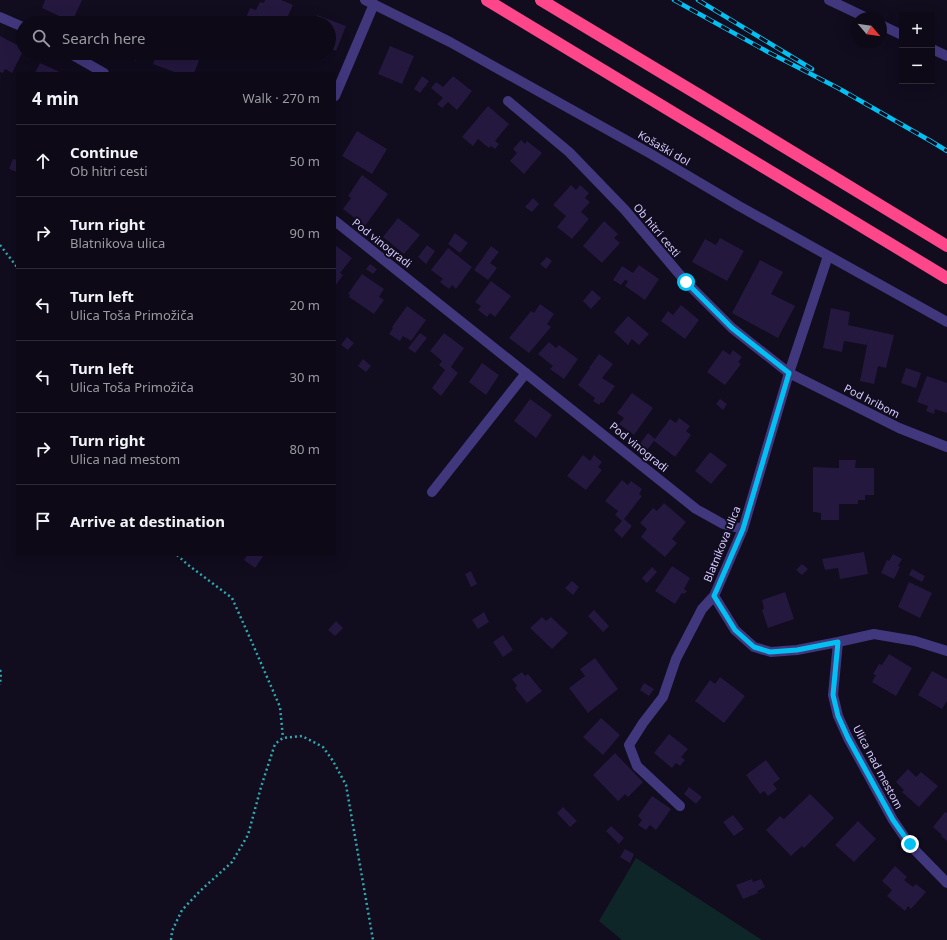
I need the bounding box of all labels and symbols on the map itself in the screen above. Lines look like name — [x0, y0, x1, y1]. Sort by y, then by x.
north arrow — [851, 12, 887, 48]
street label: Košaški dol — [635, 127, 693, 169]
street label: Ob hitri cesti — [631, 200, 684, 260]
street label: Pod vinogradi — [349, 215, 415, 271]
route start — [677, 273, 695, 291]
street label: Pod hribom — [842, 380, 903, 421]
street label: Pod vinogradi — [607, 418, 672, 475]
street label: Blatnikova ulica — [699, 504, 744, 584]
street label: Ulica nad mestom — [850, 722, 907, 811]
route end — [901, 835, 919, 853]

